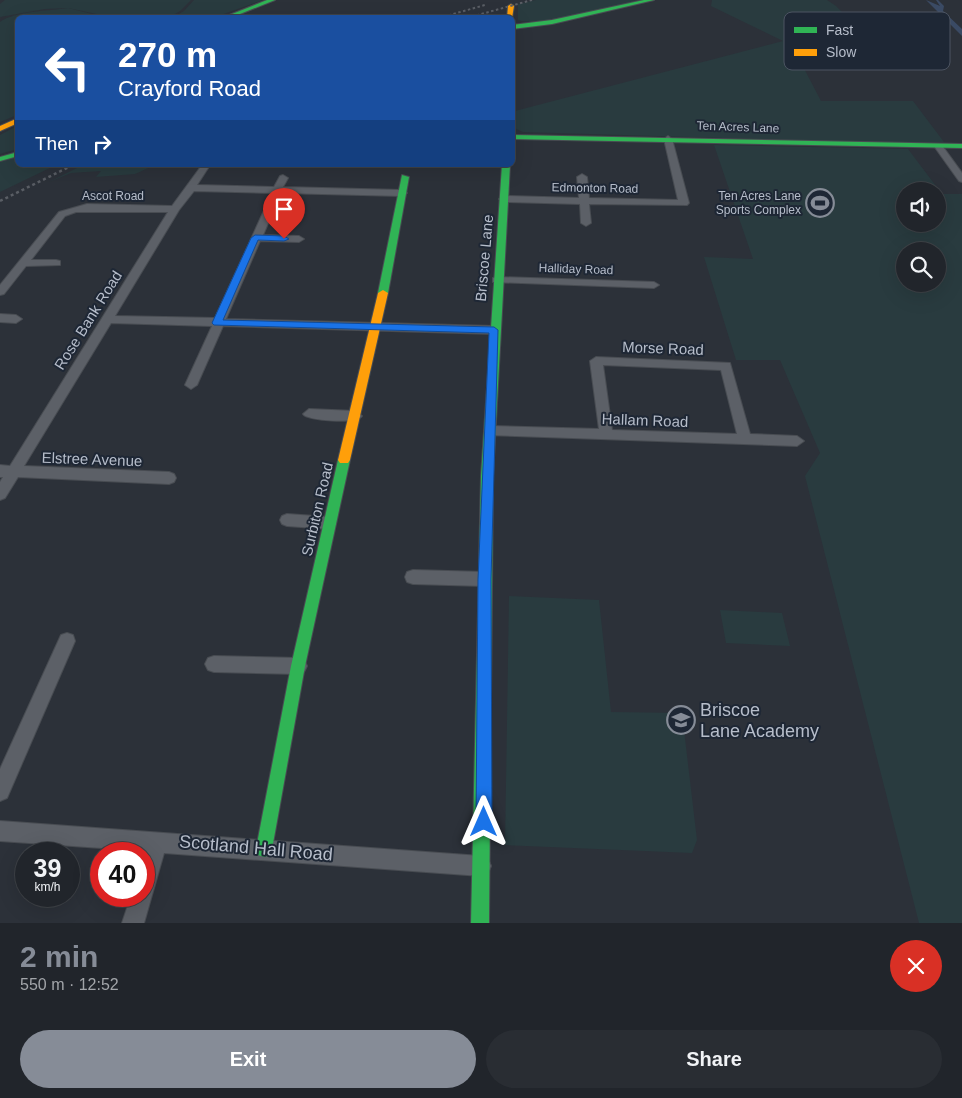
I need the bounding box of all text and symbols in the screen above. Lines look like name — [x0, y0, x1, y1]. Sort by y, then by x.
legend — [784, 12, 950, 70]
text: Fast — [826, 22, 853, 38]
icon: left — [35, 35, 100, 100]
text: 270 m — [118, 35, 217, 74]
text: Slow — [826, 44, 857, 60]
text: Crayford Road — [118, 76, 261, 101]
street label: Ten Acres Lane — [696, 119, 780, 135]
icon: right — [88, 130, 116, 158]
text: Then — [35, 133, 78, 154]
street label: Edmonton Road — [552, 180, 638, 196]
map controls — [896, 182, 946, 292]
button: sound — [896, 182, 946, 232]
pin — [263, 188, 305, 239]
sports icon: Ten Acres Lane Sports Complex — [805, 188, 835, 218]
street label: Ascot Road — [82, 189, 144, 203]
place label: Ten Acres Lane Sports Complex — [716, 189, 801, 217]
icon: arrive — [270, 195, 298, 223]
street label: Briscoe Lane — [472, 214, 496, 302]
button: search — [896, 242, 946, 292]
street label: Halliday Road — [538, 261, 614, 277]
street label: Rose Bank Road — [51, 267, 125, 373]
street label: Morse Road — [622, 338, 704, 358]
street label: Hallam Road — [601, 410, 689, 430]
street label: Elstree Avenue — [41, 449, 143, 469]
street label: Surbiton Road — [298, 460, 336, 558]
place label: Briscoe Lane Academy — [700, 700, 819, 741]
school or university icon: Briscoe Lane Academy — [666, 705, 696, 735]
position arrow — [457, 795, 509, 847]
street label: Scotland Hall Road — [178, 831, 334, 865]
speed limit sign: 40 — [90, 842, 155, 907]
text: 39 — [34, 854, 61, 882]
text: km/h — [34, 880, 61, 894]
text: 2 min — [20, 940, 98, 973]
button: close — [890, 940, 942, 992]
text: 550 m · 12:52 — [20, 976, 119, 993]
button: Exit — [20, 1030, 476, 1088]
button: Share — [486, 1030, 942, 1088]

